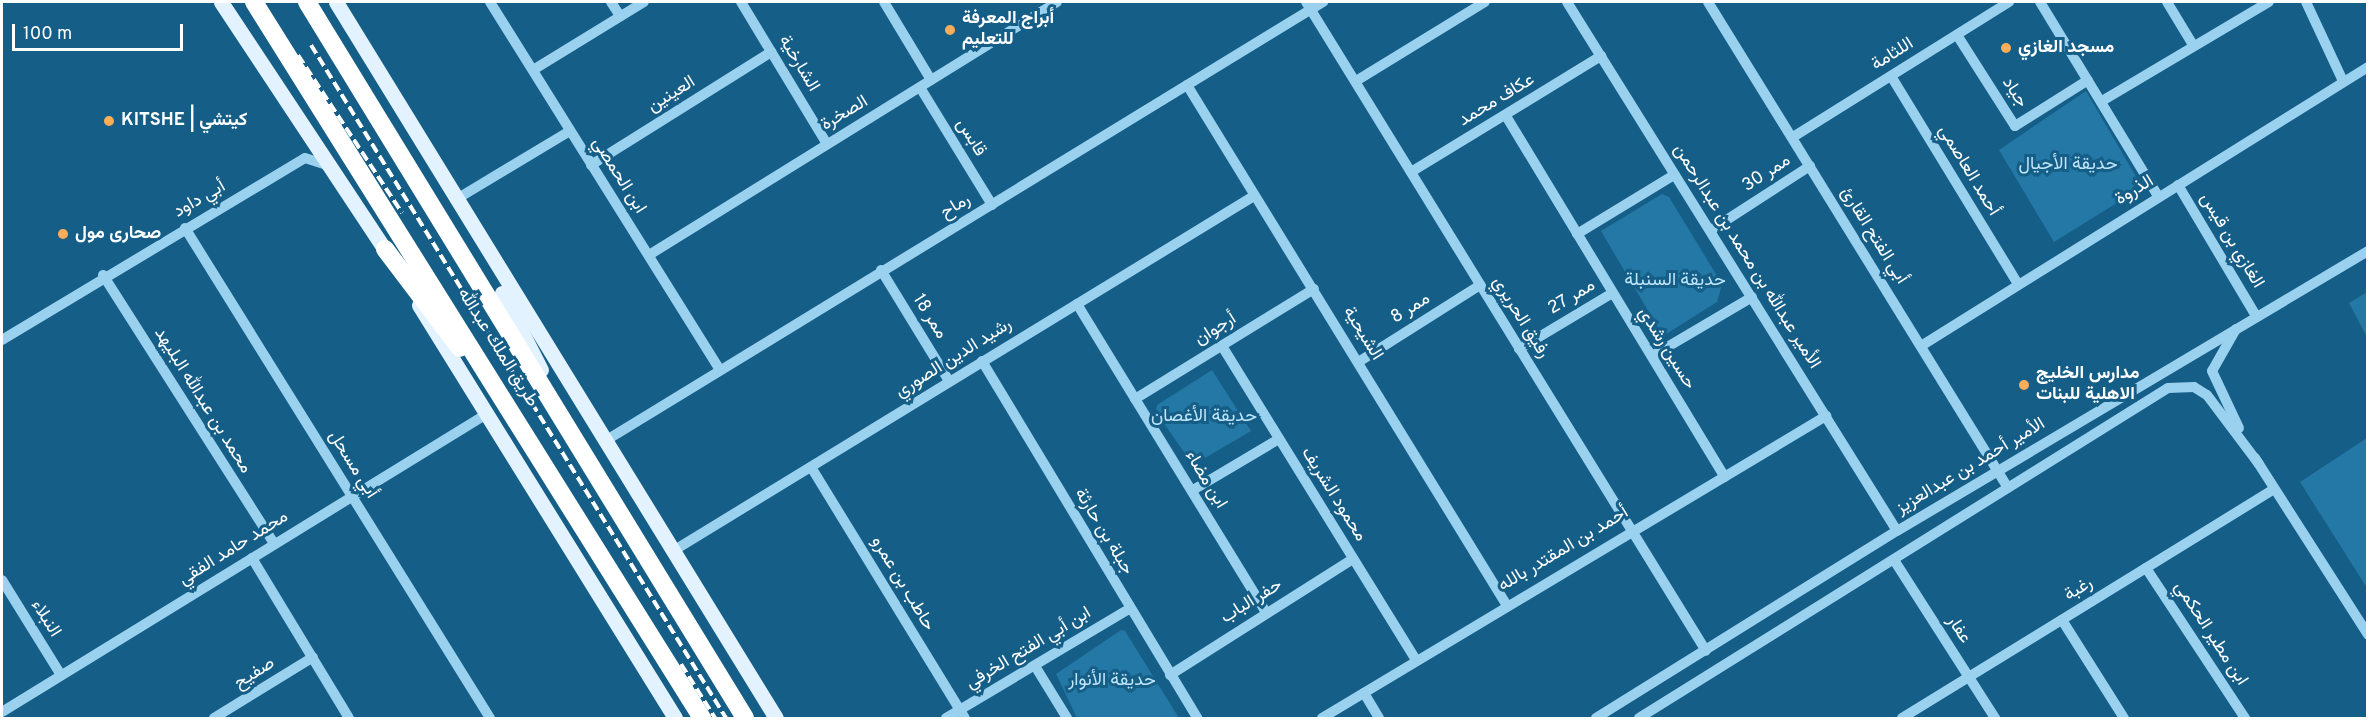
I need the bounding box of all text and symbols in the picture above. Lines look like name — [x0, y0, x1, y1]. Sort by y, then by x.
place label: أبراج المعرفة للتعليم — [962, 9, 1054, 52]
scale bar — [15, 12, 186, 50]
text: 100 m — [23, 23, 72, 46]
marker: أبراج المعرفة للتعليم — [943, 23, 957, 37]
street label: الشارخية — [773, 32, 823, 96]
street label: اللثامة — [1868, 34, 1918, 76]
place label: مسجد الغازي — [2018, 37, 2114, 59]
marker: مسجد الغازي — [1999, 41, 2013, 55]
street label: عكاف محمد — [1455, 70, 1539, 132]
street label: العينين — [644, 72, 700, 118]
street label: جياد — [1996, 74, 2032, 112]
street label: الصخرة — [818, 92, 872, 136]
place label: KITSHE | كيتشي — [121, 110, 248, 132]
marker: KITSHE | كيتشي — [102, 114, 116, 128]
street label: قابس — [950, 115, 990, 161]
street label: أحمد العاصمي — [1932, 122, 2004, 220]
street label: ابن الحمصي — [586, 134, 650, 218]
street label: الأمير عبدالله بن محمد بن عبدالرحمن — [1668, 141, 1824, 373]
street label: ممر 30 — [1739, 150, 1795, 198]
park label: حديقة الأجيال — [2019, 154, 2117, 176]
street label: الذروة — [2112, 171, 2158, 211]
street label: أبي داود — [170, 177, 230, 223]
street label: أبي الفتح القارئ — [1835, 183, 1911, 289]
street label: رماح — [937, 190, 975, 224]
street label: الغازي بن قيس — [2194, 190, 2268, 292]
place label: صحارى مول — [75, 223, 161, 245]
marker: صحارى مول — [56, 227, 70, 241]
park label: حديقة السنبلة — [1624, 270, 1726, 292]
street label: رفيق الحريري — [1486, 273, 1554, 363]
street label: ممر 27 — [1544, 276, 1600, 320]
street label: طريق الملك عبدالله — [452, 285, 542, 411]
street label: ممر 8 — [1387, 289, 1435, 329]
street label: ممر 18 — [907, 291, 951, 343]
street label: الشيحية — [1337, 303, 1387, 365]
street label: حسين رشدي — [1632, 304, 1700, 394]
street label: أرجوان — [1191, 309, 1241, 351]
street label: رشيد الدين الصوري — [892, 315, 1016, 403]
street label: محمد بن عبدالله البليهد — [148, 324, 256, 478]
place label: مدارس الخليج الاهلية للبنات — [2036, 364, 2140, 406]
marker: مدارس الخليج الاهلية للبنات — [2017, 378, 2031, 392]
park label: حديقة الأغصان — [1151, 406, 1257, 428]
street label: الأمير أحمد بن عبدالعزيز — [1892, 414, 2050, 520]
street label: أبي مسحل — [323, 427, 381, 503]
street label: محمود الشريف — [1296, 444, 1370, 546]
street label: ابن مضاء — [1179, 447, 1231, 513]
street label: جبلة بن حارثة — [1069, 485, 1137, 579]
street label: أحمد بن المقتدر بالله — [1495, 503, 1633, 597]
street label: محمد حامد الفقي — [175, 507, 293, 591]
street label: حاطب بن عمرو — [865, 533, 939, 635]
street label: رغبة — [2061, 573, 2097, 607]
street label: حفر الباب — [1217, 575, 1287, 629]
street label: ابن مطير الحكمي — [2168, 578, 2252, 690]
street label: النبلاء — [25, 596, 65, 642]
street label: ابن أبي الفتح الخرفي — [962, 603, 1096, 695]
street label: عفار — [1941, 612, 1975, 648]
street label: صفيح — [231, 653, 279, 695]
park label: حديقة الأنوار — [1068, 670, 1156, 692]

